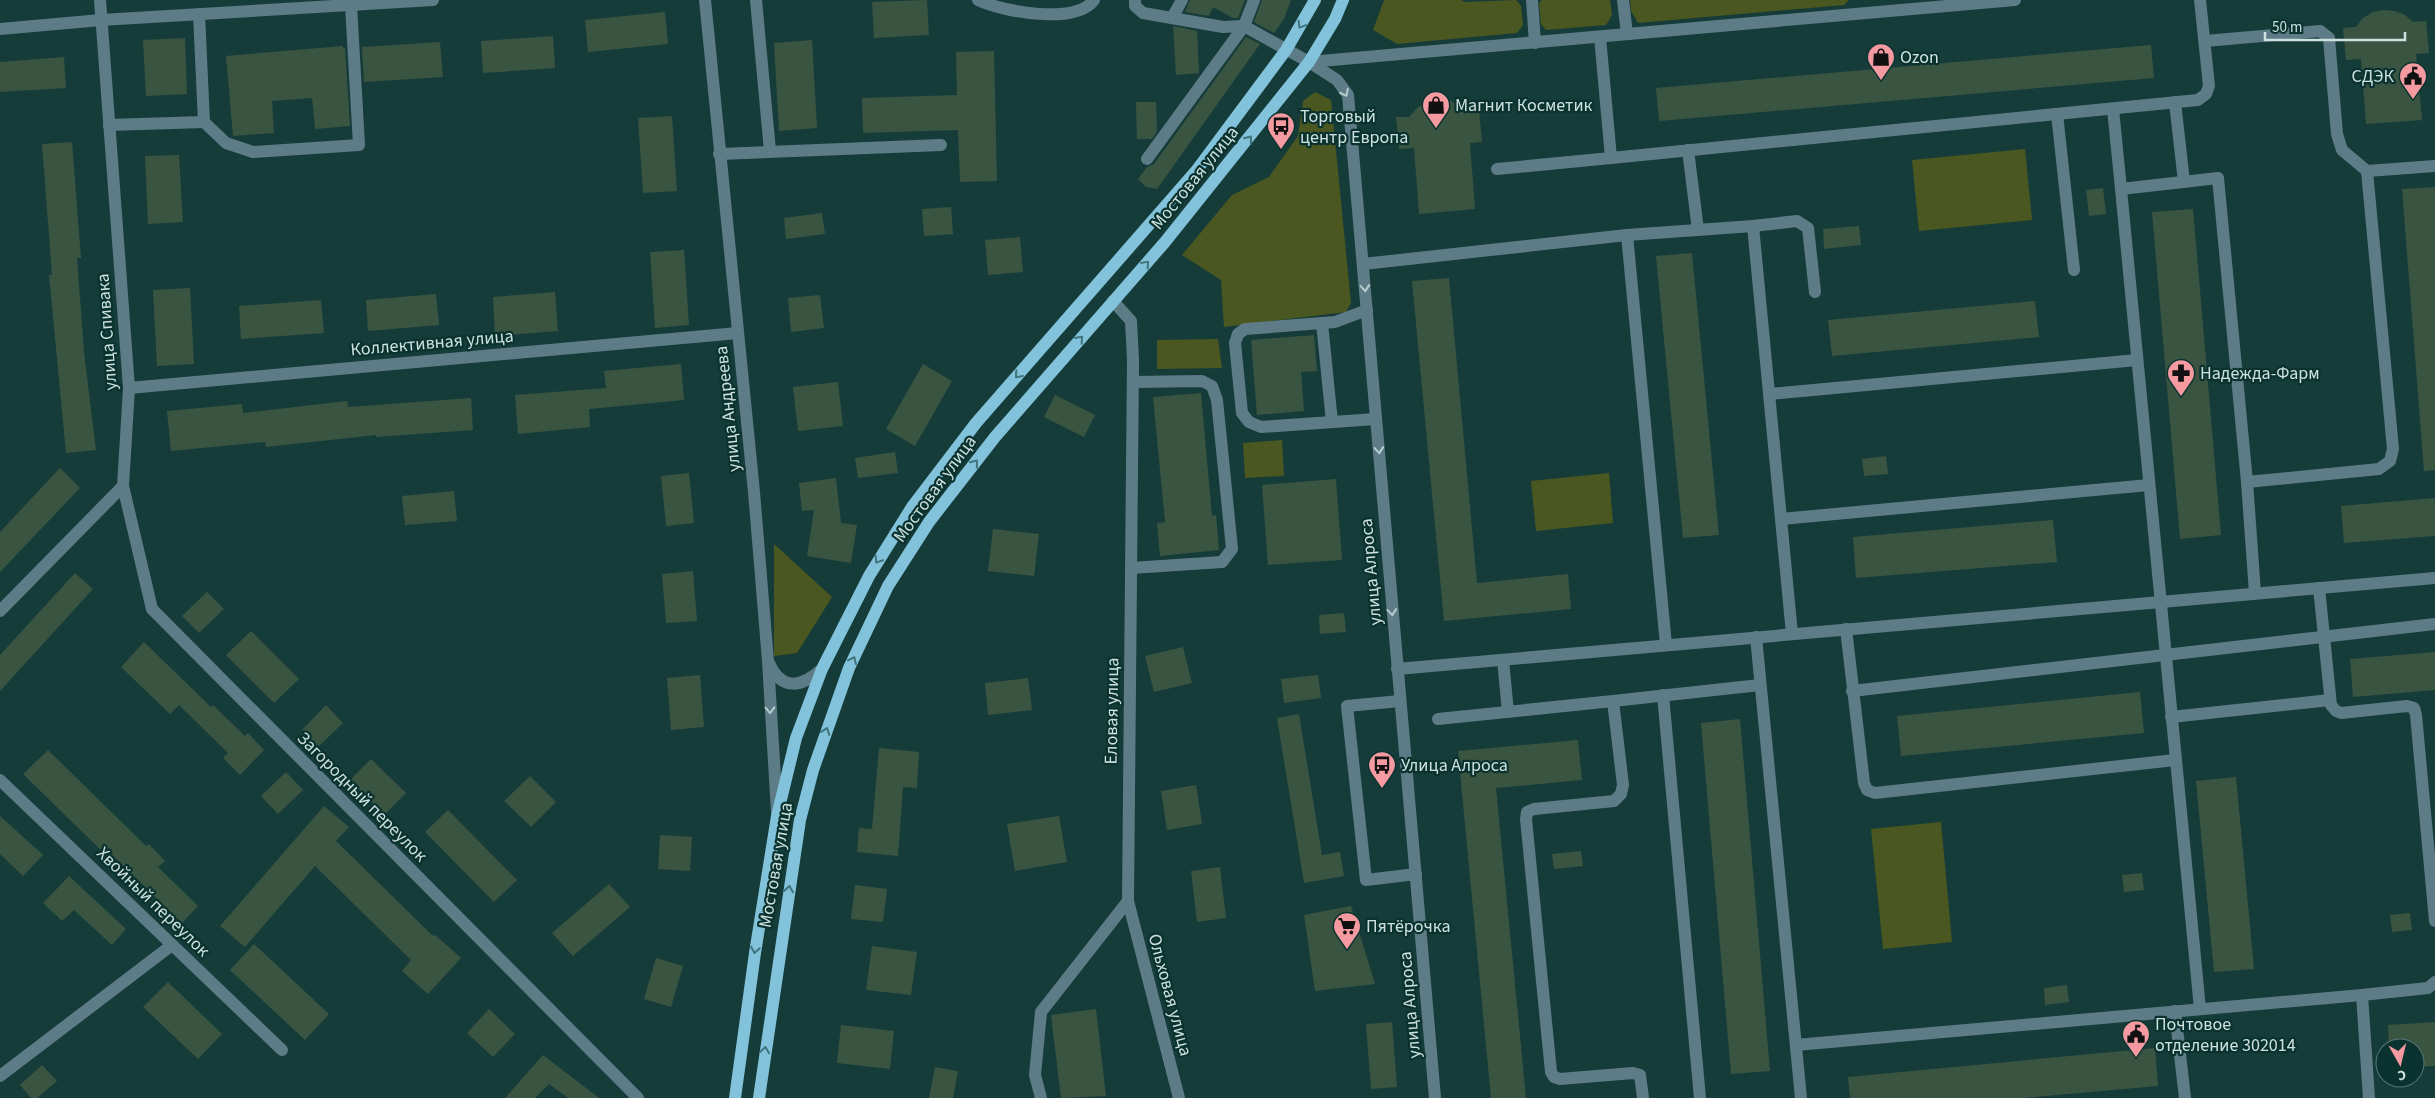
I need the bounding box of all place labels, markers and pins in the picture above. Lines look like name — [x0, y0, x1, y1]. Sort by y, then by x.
shop icon: Ozon — [1866, 42, 1896, 81]
place label: Ozon — [1900, 45, 1939, 70]
public building icon: СДЭК — [2398, 61, 2428, 100]
place label: СДЭК — [2352, 64, 2395, 89]
shop icon: Магнит Косметик — [1421, 90, 1451, 129]
place label: Магнит Косметик — [1455, 93, 1593, 118]
place label: Торговый центр Европа — [1300, 104, 1408, 150]
bus stop icon: Торговый центр Европа — [1266, 111, 1296, 150]
pharmacy icon: Надежда-Фарм — [2166, 358, 2196, 397]
place label: Надежда-Фарм — [2200, 361, 2320, 386]
bus stop icon: Улица Алроса — [1367, 750, 1397, 789]
place label: Улица Алроса — [1401, 753, 1508, 778]
supermarket icon: Пятёрочка — [1332, 911, 1362, 950]
place label: Пятёрочка — [1366, 914, 1451, 939]
place label: Почтовое отделение 302014 — [2155, 1012, 2296, 1058]
public building icon: Почтовое отделение 302014 — [2121, 1019, 2151, 1058]

